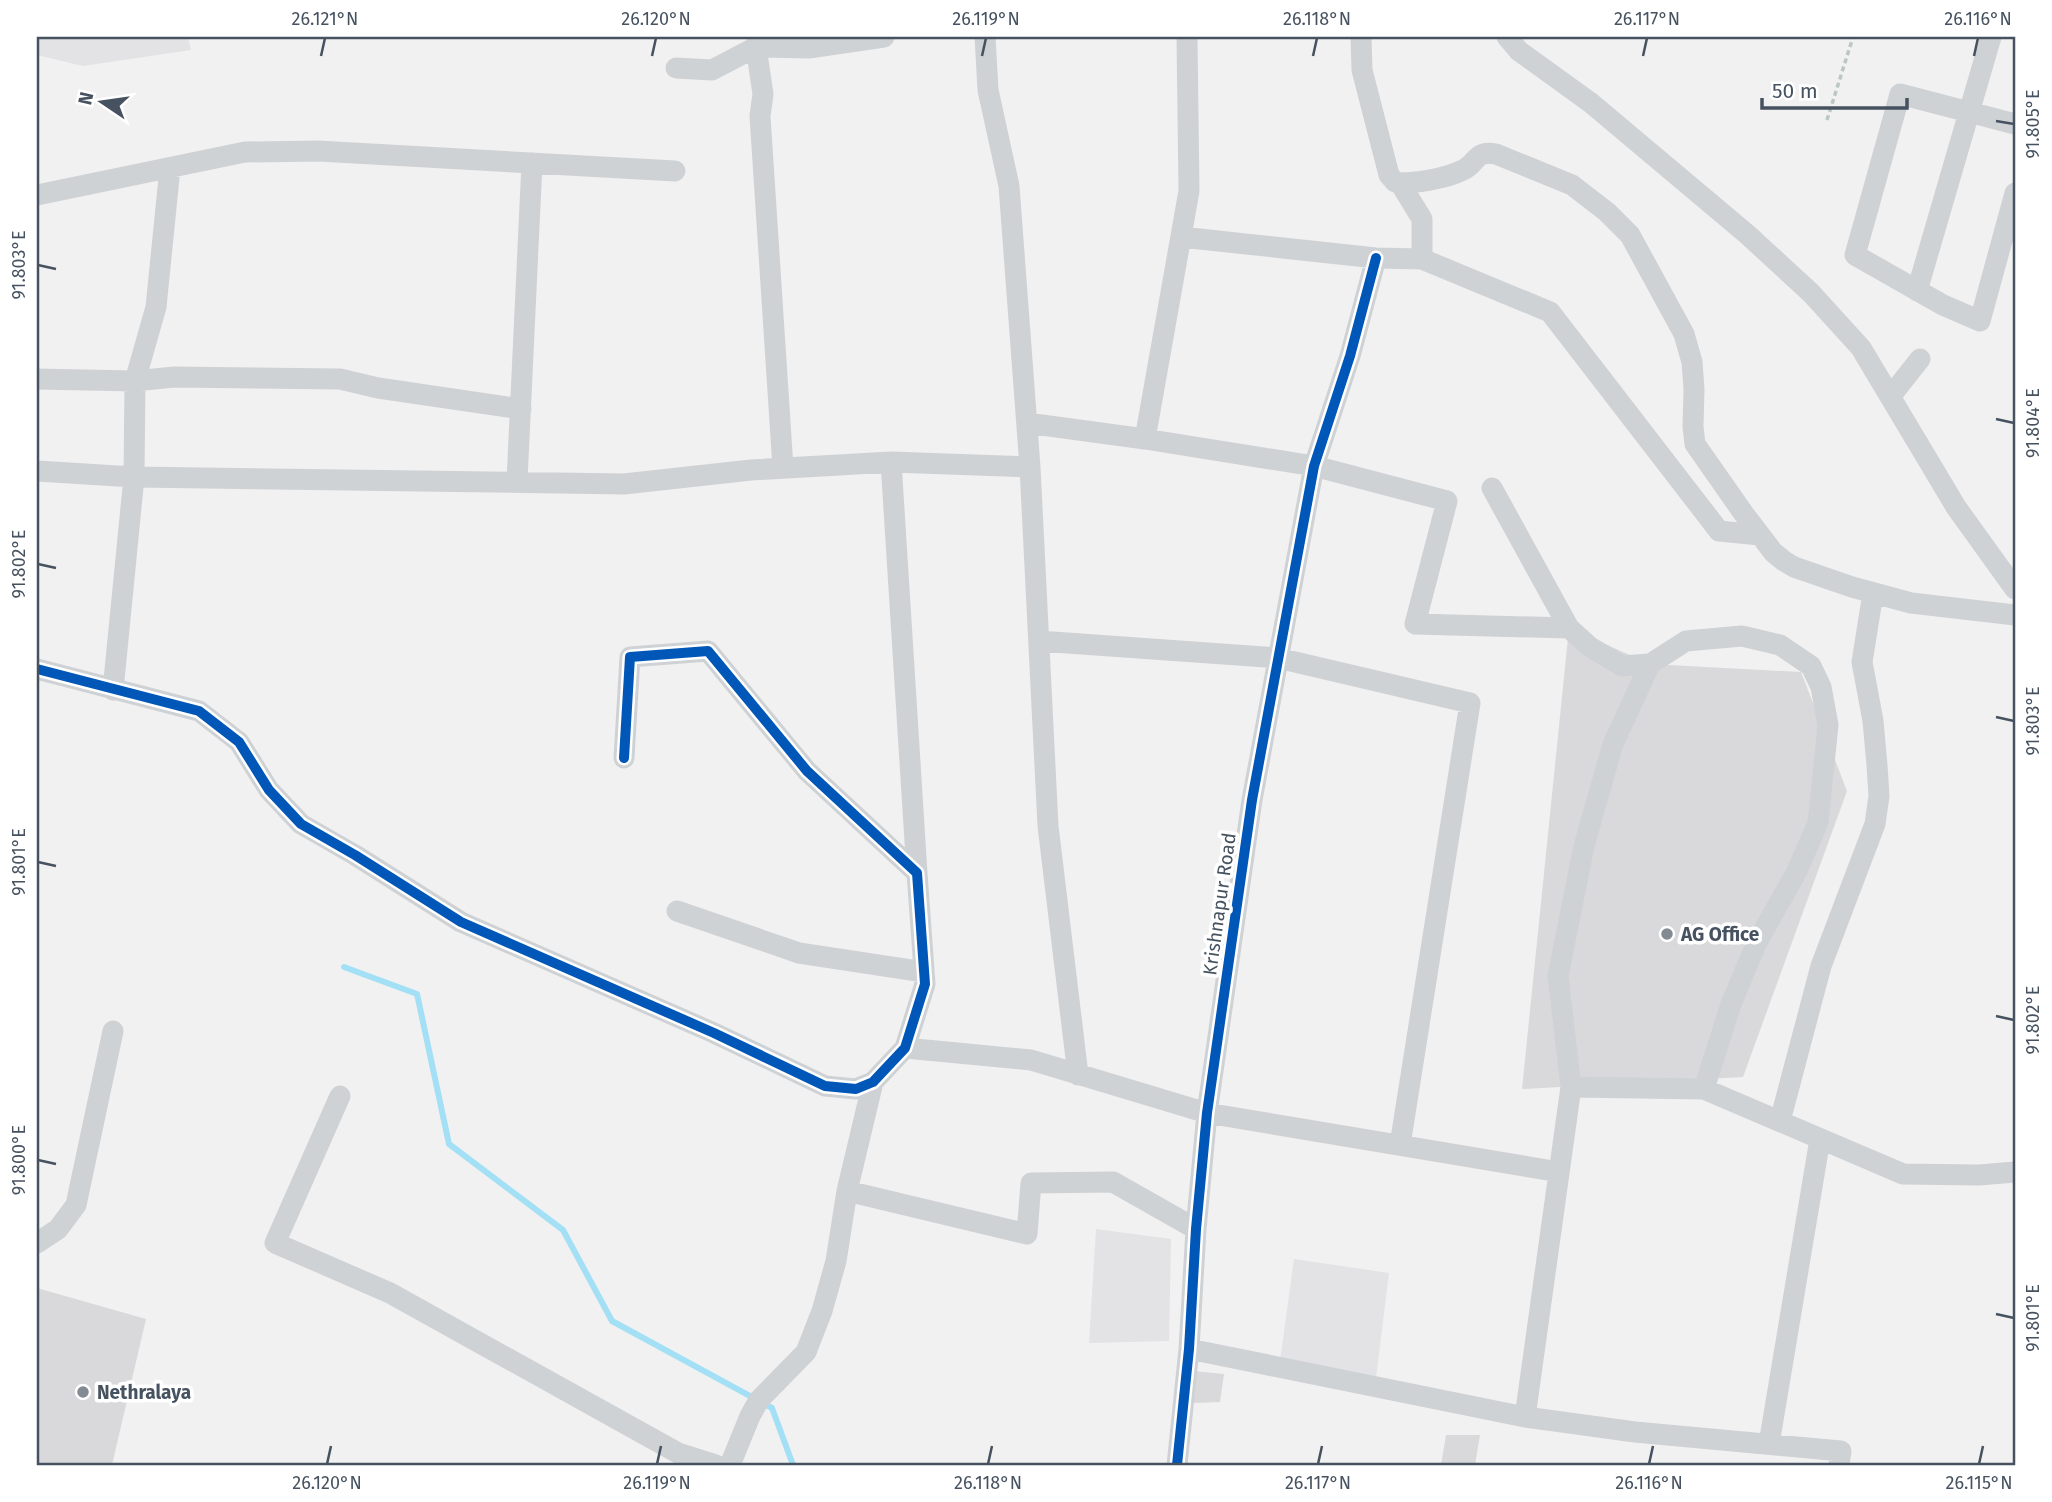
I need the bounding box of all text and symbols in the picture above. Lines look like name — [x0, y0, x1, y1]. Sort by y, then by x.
text: 26.121°N — [292, 8, 358, 30]
text: 26.120°N — [621, 8, 691, 30]
text: 26.119°N — [952, 8, 1020, 30]
text: 26.118°N — [1283, 8, 1351, 30]
text: 26.117°N — [1614, 8, 1680, 30]
text: 26.116°N — [1944, 8, 2012, 30]
north arrow — [66, 66, 136, 136]
scale bar — [1762, 66, 1907, 110]
text: 50 m — [1772, 78, 1818, 104]
text: 91.805°E — [2022, 89, 2044, 159]
text: N — [73, 90, 99, 107]
text: 91.803°E — [8, 230, 30, 300]
text: 91.804°E — [2022, 388, 2044, 458]
text: 91.802°E — [8, 530, 30, 598]
text: 91.803°E — [2022, 686, 2044, 756]
text: 91.801°E — [8, 828, 30, 896]
street label: Krishnapur Road — [1198, 831, 1241, 977]
place label: AG Office — [1680, 923, 1759, 946]
marker: AG Office — [1659, 926, 1675, 942]
text: 91.802°E — [2022, 986, 2044, 1054]
text: 91.800°E — [8, 1125, 30, 1195]
text: 91.801°E — [2022, 1284, 2044, 1352]
place label: Nethralaya — [97, 1381, 191, 1404]
marker: Nethralaya — [75, 1384, 91, 1400]
text: 26.120°N — [292, 1472, 362, 1494]
text: 26.119°N — [623, 1472, 691, 1494]
text: 26.118°N — [954, 1472, 1022, 1494]
text: 26.117°N — [1285, 1472, 1351, 1494]
text: 26.116°N — [1615, 1472, 1683, 1494]
text: 26.115°N — [1946, 1472, 2012, 1494]

